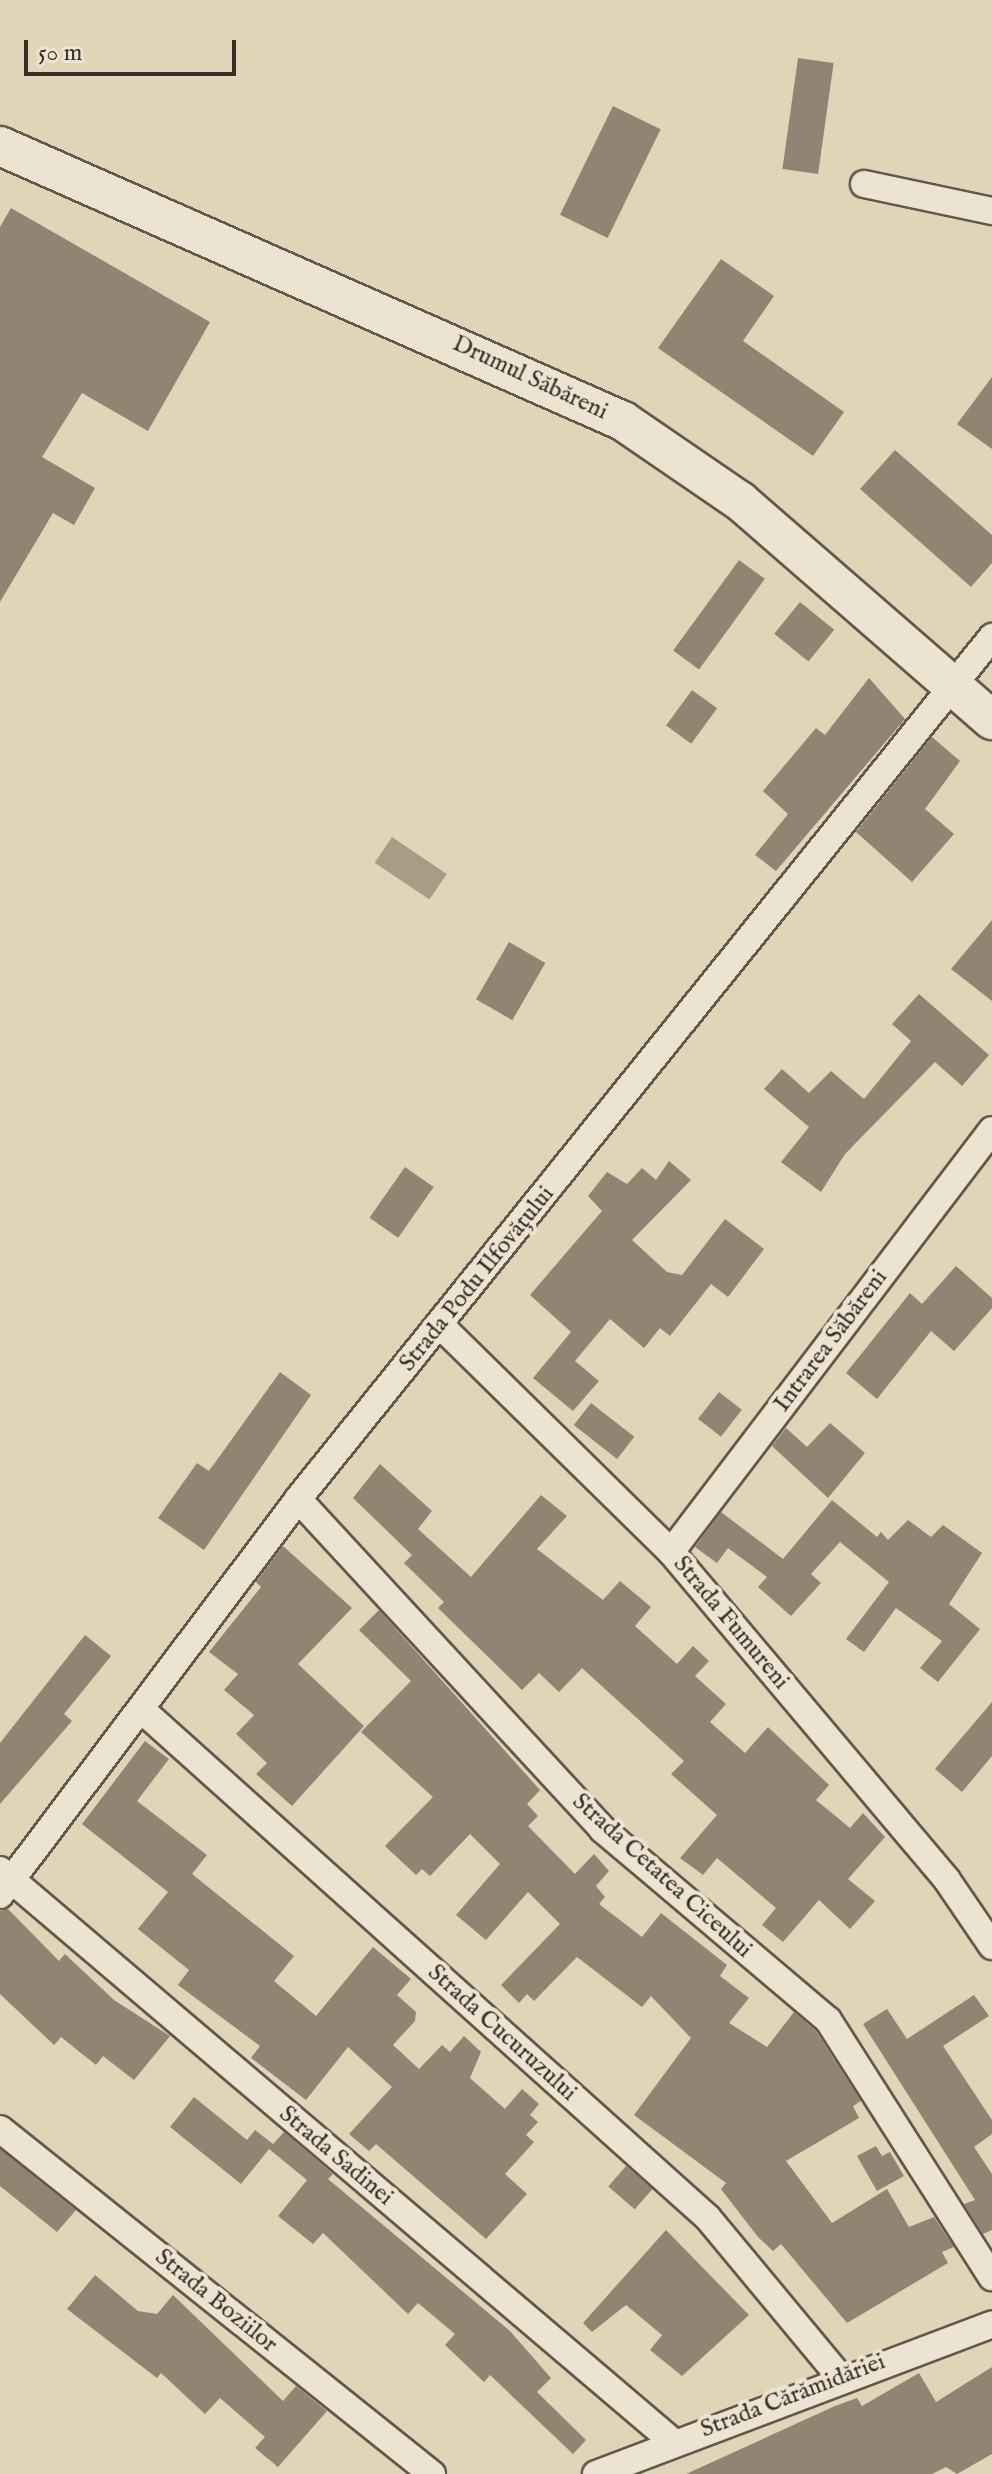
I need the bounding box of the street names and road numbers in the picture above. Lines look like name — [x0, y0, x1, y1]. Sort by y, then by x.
street label: Drumul Săbăreni — [448, 329, 612, 427]
street label: Strada Podu Ilfovățului — [393, 1181, 561, 1377]
street label: Intrarea Săbăreni — [768, 1264, 894, 1418]
street label: Strada Fumureni — [667, 1550, 795, 1696]
street label: Strada Cetatea Ciceului — [566, 1788, 758, 1964]
street label: Strada Cucuruzului — [422, 1959, 582, 2107]
street label: Strada Sadinei — [273, 2100, 399, 2212]
street label: Strada Boziilor — [149, 2243, 283, 2359]
street label: Strada Cărămidăriei — [697, 2348, 889, 2444]

